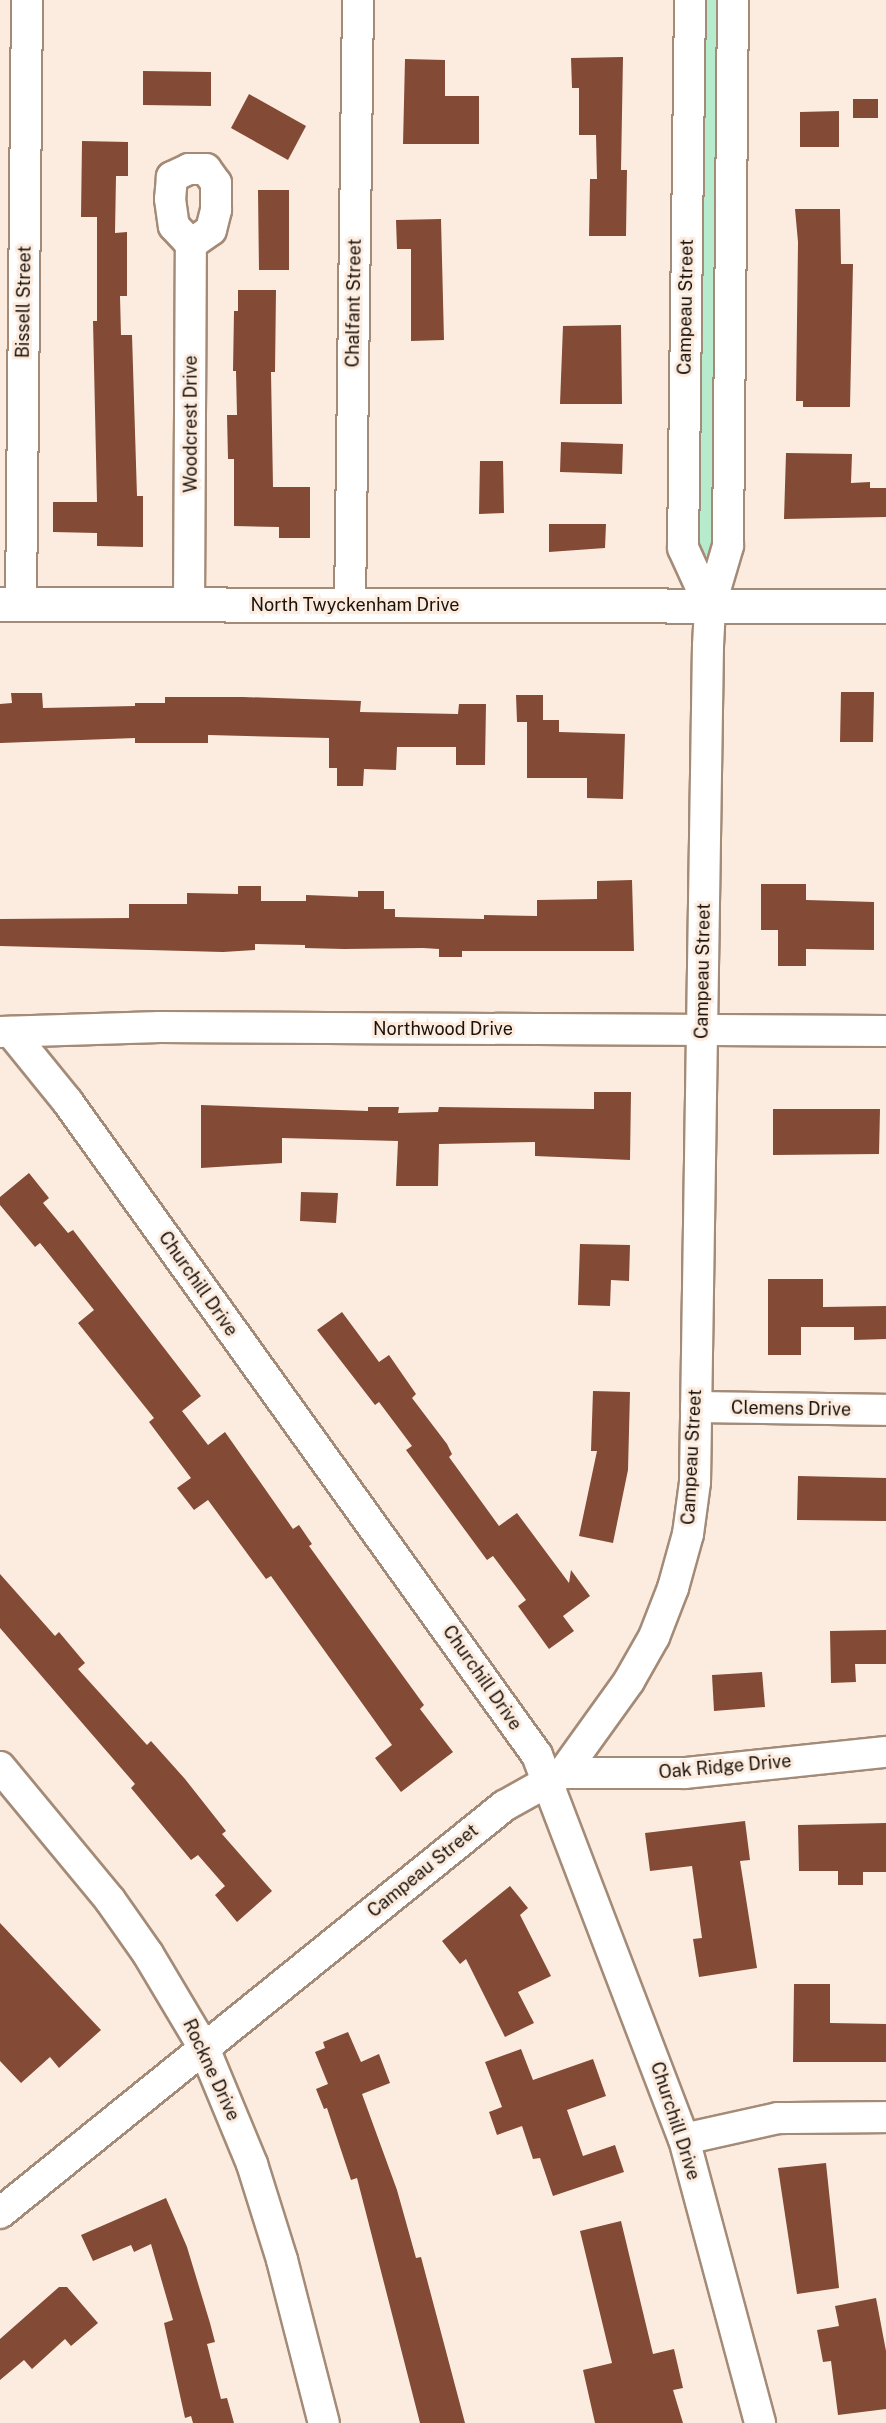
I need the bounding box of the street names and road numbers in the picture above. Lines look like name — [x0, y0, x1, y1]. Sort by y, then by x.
street label: Chalfant Street — [342, 238, 366, 368]
street label: Campeau Street — [674, 239, 698, 375]
street label: Bissell Street — [12, 246, 36, 358]
street label: Woodcrest Drive — [180, 355, 202, 493]
street label: North Twyckenham Drive — [251, 594, 459, 616]
street label: Campeau Street — [691, 903, 715, 1039]
street label: Northwood Drive — [373, 1018, 513, 1040]
street label: Churchill Drive — [154, 1227, 242, 1341]
street label: Campeau Street — [678, 1389, 706, 1525]
street label: Clemens Drive — [731, 1397, 851, 1421]
street label: Churchill Drive — [438, 1621, 526, 1735]
street label: Oak Ridge Drive — [658, 1750, 792, 1784]
street label: Campeau Street — [363, 1820, 483, 1922]
street label: Rockne Drive — [178, 2016, 244, 2124]
street label: Churchill Drive — [646, 2059, 704, 2183]

